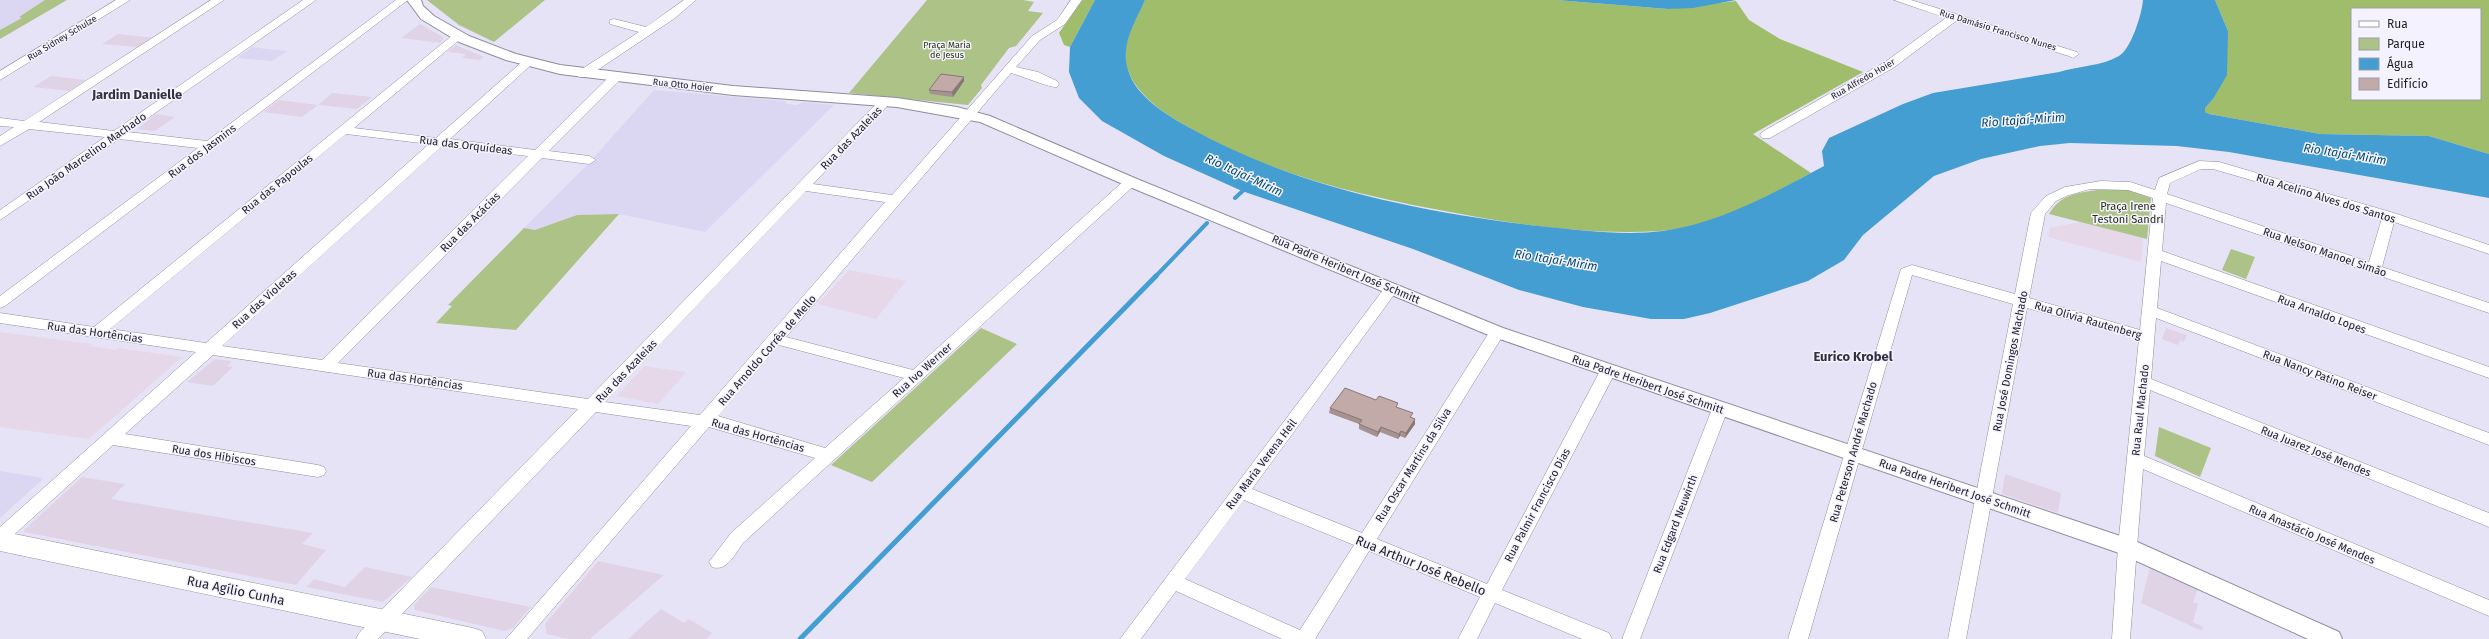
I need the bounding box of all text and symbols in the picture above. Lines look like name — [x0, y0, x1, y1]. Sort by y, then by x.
street label: Rua Damásio Francisco Nunes — [1938, 7, 2058, 53]
legend — [2351, 8, 2481, 100]
street label: Rua Sidney Schulze — [26, 13, 98, 63]
text: Rua — [2387, 17, 2408, 31]
text: Parque — [2387, 37, 2425, 51]
park label: Praça Maria de Jesus — [923, 40, 971, 60]
street label: Rua Alfredo Hoier — [1829, 56, 1897, 101]
text: Água — [2387, 56, 2414, 71]
street label: Rua Otto Hoier — [652, 77, 714, 93]
text: Edifício — [2387, 77, 2428, 91]
district label: Jardim Danielle — [91, 87, 182, 102]
street label: Rua das Azaleias — [818, 104, 885, 173]
street label: Rua João Marcelino Machado — [24, 110, 149, 203]
water label: Rio Itajaí-Mirim — [1981, 110, 2065, 130]
street label: Rua dos Jasmins — [166, 122, 239, 181]
street label: Rua das Orquídeas — [419, 133, 513, 158]
water label: Rio Itajaí-Mirim — [2302, 141, 2388, 167]
water label: Rio Itajaí-Mirim — [1203, 151, 1285, 199]
street label: Rua das Papoulas — [239, 152, 316, 217]
street label: Rua Acelino Alves dos Santos — [2255, 171, 2397, 226]
street label: Rua das Acácias — [438, 190, 503, 255]
park label: Praça Irene Testoni Sandri — [2092, 200, 2164, 226]
street label: Rua Nelson Manoel Simão — [2261, 225, 2388, 280]
street label: Rua Padre Heribert José Schmitt — [1270, 232, 1422, 307]
water label: Rio Itajaí-Mirim — [1513, 247, 1599, 273]
street label: Rua das Violetas — [229, 267, 299, 332]
street label: Rua José Domingos Machado — [1990, 289, 2031, 433]
street label: Rua Arnoldo Corrêa de Mello — [716, 292, 819, 408]
street label: Rua Arnaldo Lopes — [2276, 292, 2368, 337]
street label: Rua Olívia Rautenberg — [2033, 299, 2143, 342]
street label: Rua das Hortências — [46, 319, 143, 346]
street label: Rua das Azaleias — [593, 337, 660, 406]
street label: Rua Ivo Werner — [890, 340, 955, 401]
street label: Rua Nancy Patino Reiser — [2261, 348, 2379, 403]
district label: Eurico Krobel — [1813, 349, 1893, 364]
street label: Rua Padre Heribert José Schmitt — [1570, 352, 1725, 417]
street label: Rua Raul Machado — [2129, 363, 2152, 457]
street label: Rua das Hortências — [366, 366, 463, 393]
street label: Rua Peterson André Machado — [1827, 380, 1880, 524]
street label: Rua Oscar Martins da Silva — [1373, 406, 1454, 525]
street label: Rua das Hortências — [710, 416, 806, 455]
street label: Rua Maria Verena Heil — [1223, 417, 1300, 512]
street label: Rua Juarez José Mendes — [2259, 423, 2373, 480]
street label: Rua dos Hibiscos — [171, 442, 257, 469]
street label: Rua Palmir Francisco Dias — [1502, 446, 1573, 564]
street label: Rua Padre Heribert José Schmitt — [1877, 456, 2032, 521]
street label: Rua Edgard Neuwirth — [1651, 473, 1700, 575]
street label: Rua Anastácio José Mendes — [2247, 502, 2377, 567]
street label: Rua Arthur José Rebello — [1353, 532, 1488, 599]
street label: Rua Agílio Cunha — [186, 573, 286, 608]

